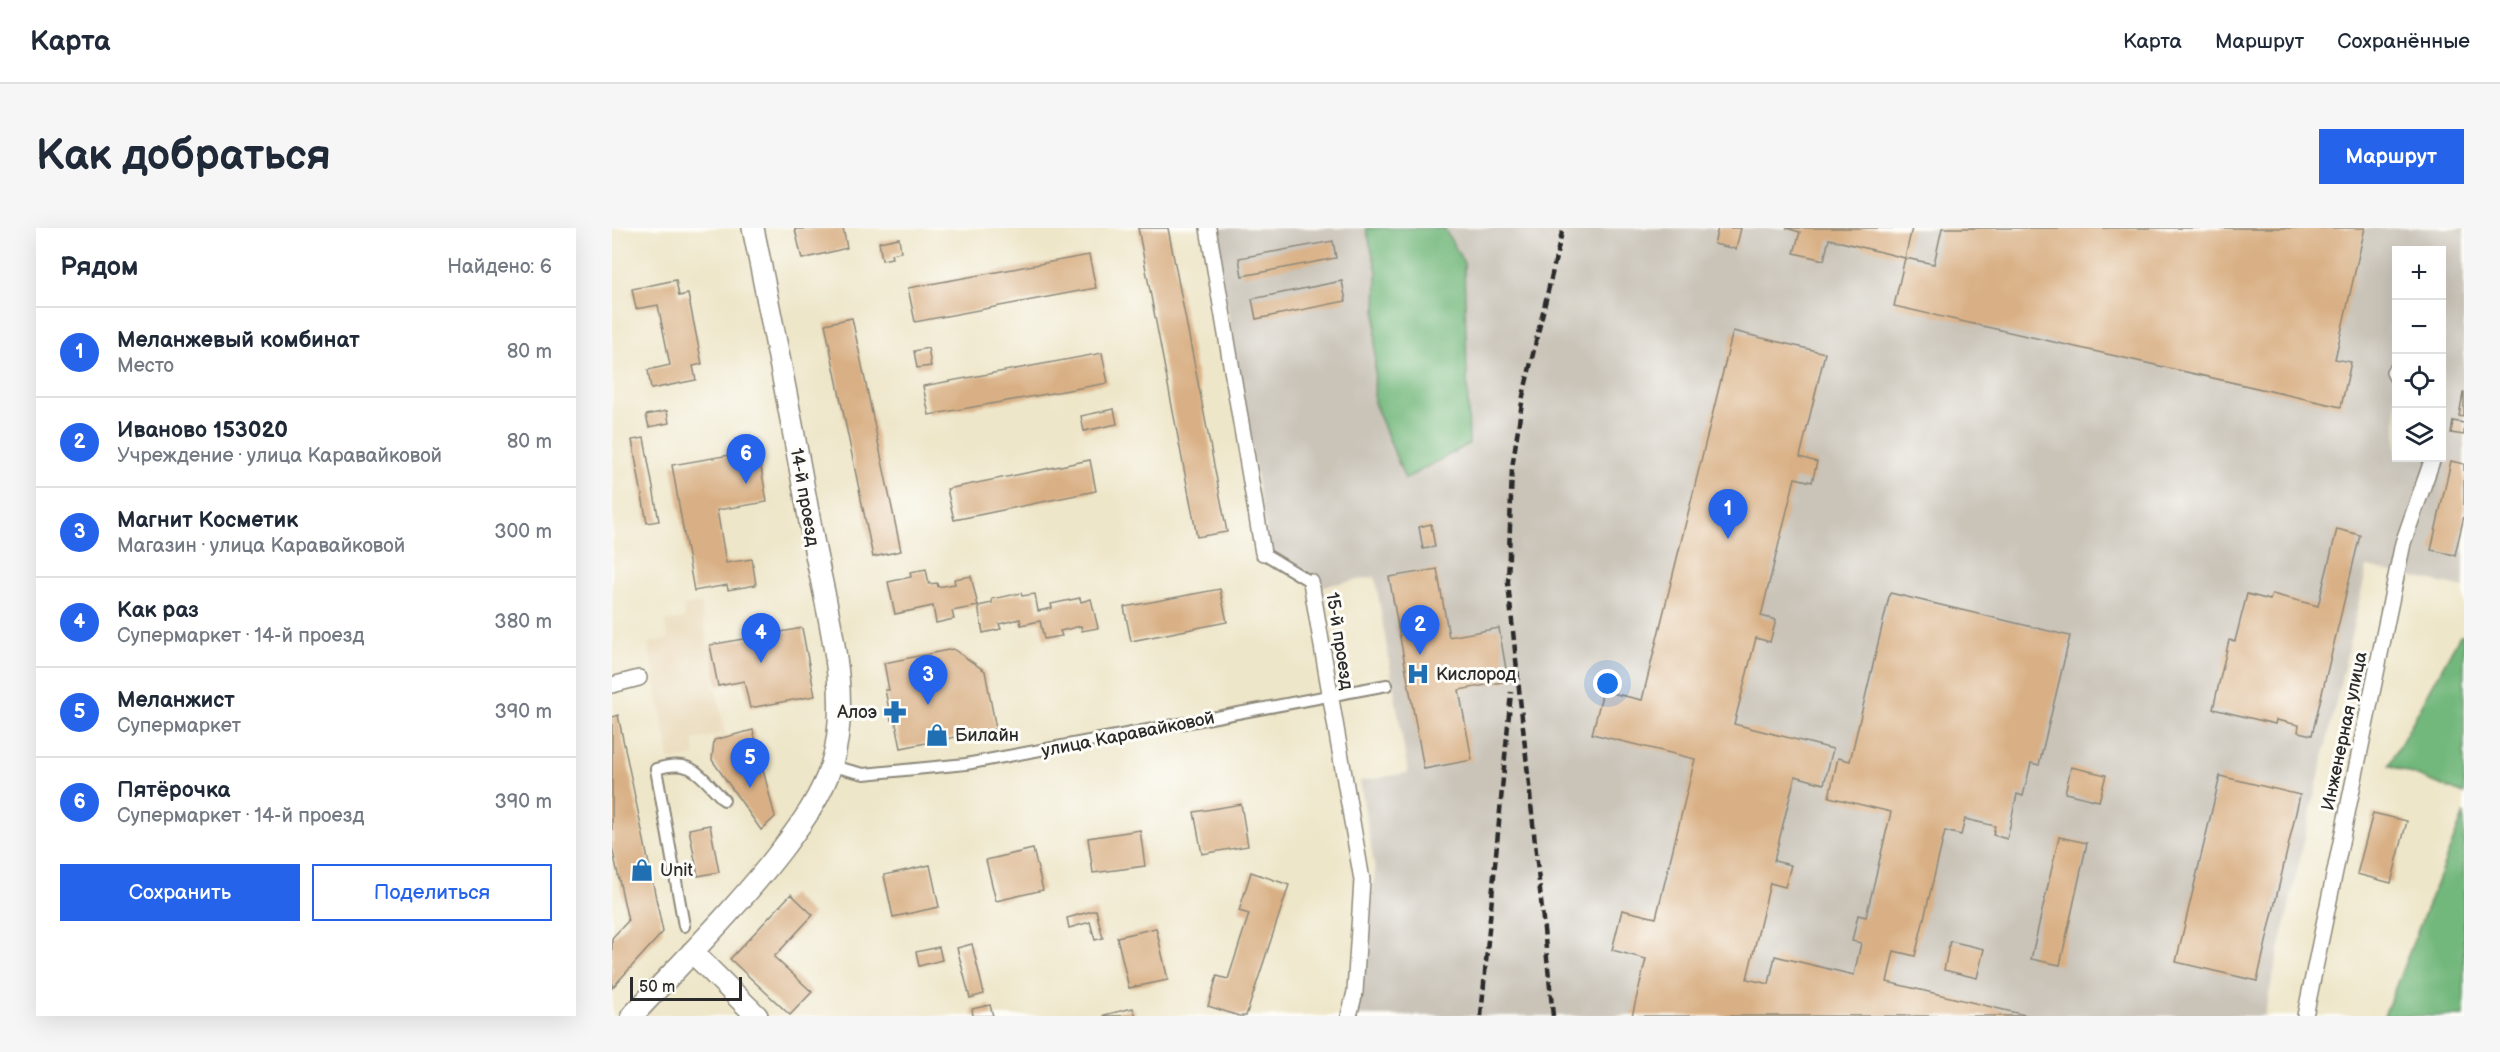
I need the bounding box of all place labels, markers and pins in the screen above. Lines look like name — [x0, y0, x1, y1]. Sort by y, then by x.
pin: 6 — [726, 434, 766, 484]
pin: 1 — [1708, 490, 1748, 539]
pin: 2 — [1400, 606, 1440, 655]
pin: 4 — [742, 614, 780, 663]
pin: 3 — [908, 656, 948, 705]
hospital icon: Кислород — [1405, 661, 1431, 687]
place label: Кислород — [1436, 664, 1516, 685]
pharmacy icon: Алоэ — [882, 699, 908, 725]
place label: Алоэ — [836, 702, 877, 723]
shop icon: Билайн — [924, 722, 950, 748]
place label: Билайн — [955, 725, 1019, 746]
pin: 5 — [730, 738, 770, 788]
shop icon: Unit — [629, 857, 655, 883]
place label: Unit — [660, 860, 694, 881]

